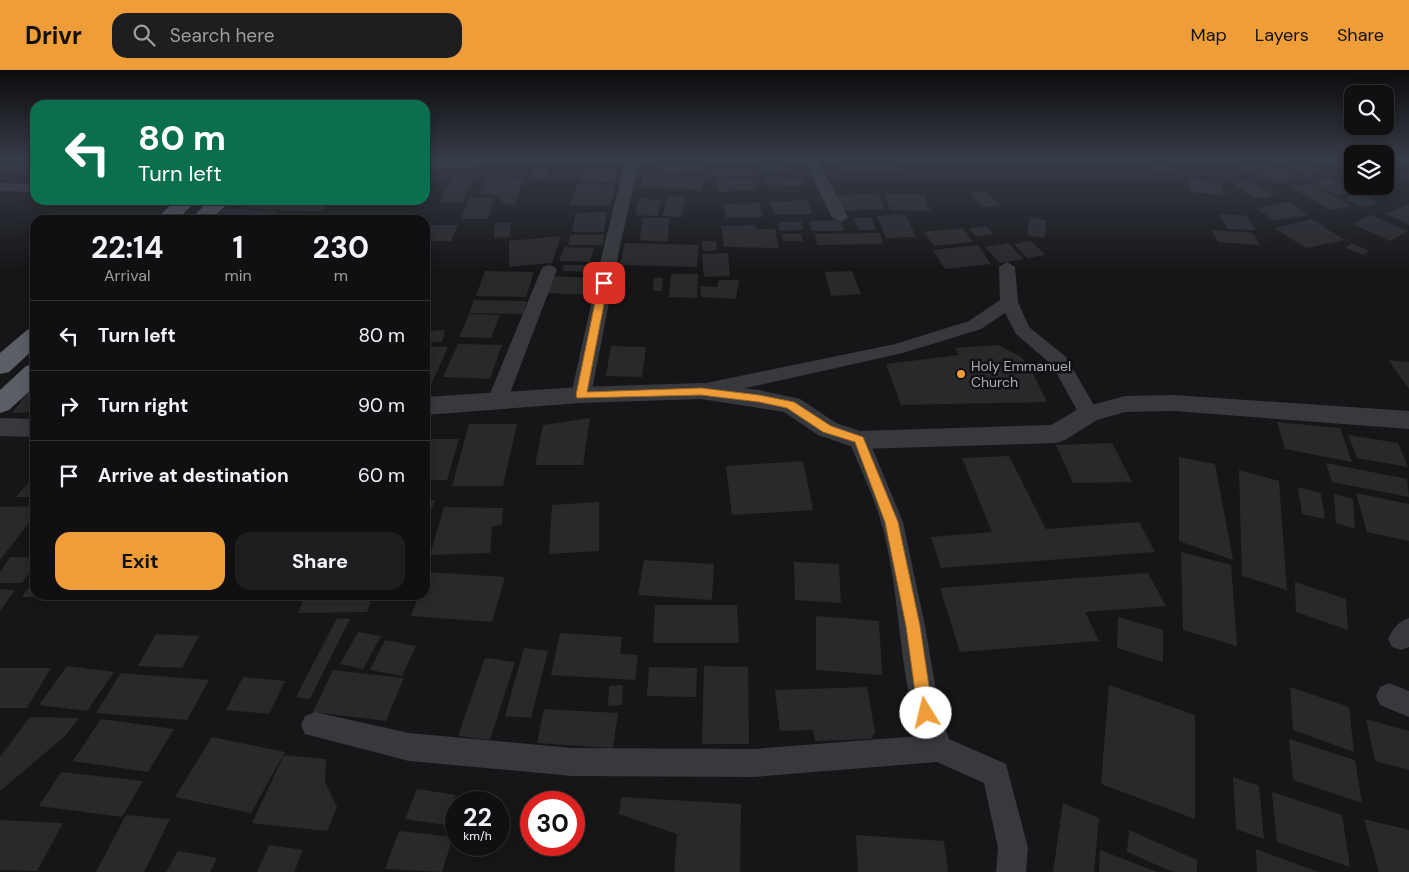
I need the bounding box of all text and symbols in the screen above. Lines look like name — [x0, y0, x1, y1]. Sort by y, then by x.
search box — [112, 13, 462, 58]
text: Drivr — [25, 20, 82, 51]
icon: search — [130, 21, 158, 49]
text: Search here — [170, 23, 275, 48]
text: Map — [1191, 23, 1227, 47]
text: Layers — [1255, 23, 1309, 47]
text: Share — [1337, 23, 1384, 47]
map controls — [1344, 85, 1394, 195]
button: search — [1344, 85, 1394, 135]
text: 80 m — [138, 115, 226, 161]
icon: left — [55, 120, 120, 185]
button: layers — [1344, 145, 1394, 195]
text: Turn left — [138, 159, 222, 188]
text: 22:14 — [91, 228, 164, 267]
text: 1 — [233, 228, 244, 267]
text: 230 — [313, 228, 369, 267]
pin — [583, 262, 625, 304]
text: Arrival — [104, 265, 151, 286]
text: min — [224, 265, 252, 286]
text: m — [334, 265, 348, 286]
icon: arrive — [590, 269, 618, 297]
icon: left — [55, 322, 83, 350]
text: Turn left — [98, 323, 176, 348]
text: 80 m — [358, 323, 405, 348]
place label: Holy Emmanuel Church — [971, 357, 1071, 391]
marker: Holy Emmanuel Church — [955, 368, 967, 380]
icon: right — [55, 392, 83, 420]
text: Turn right — [98, 393, 188, 418]
text: 90 m — [358, 393, 405, 418]
icon: arrive — [55, 462, 83, 490]
text: Arrive at destination — [98, 463, 289, 488]
text: 60 m — [358, 463, 405, 488]
button: Exit — [55, 532, 225, 590]
button: Share — [235, 532, 405, 590]
position arrow — [899, 686, 951, 738]
speed limit sign: 30 — [520, 791, 585, 856]
text: 22 — [463, 801, 492, 834]
text: km/h — [463, 828, 492, 844]

